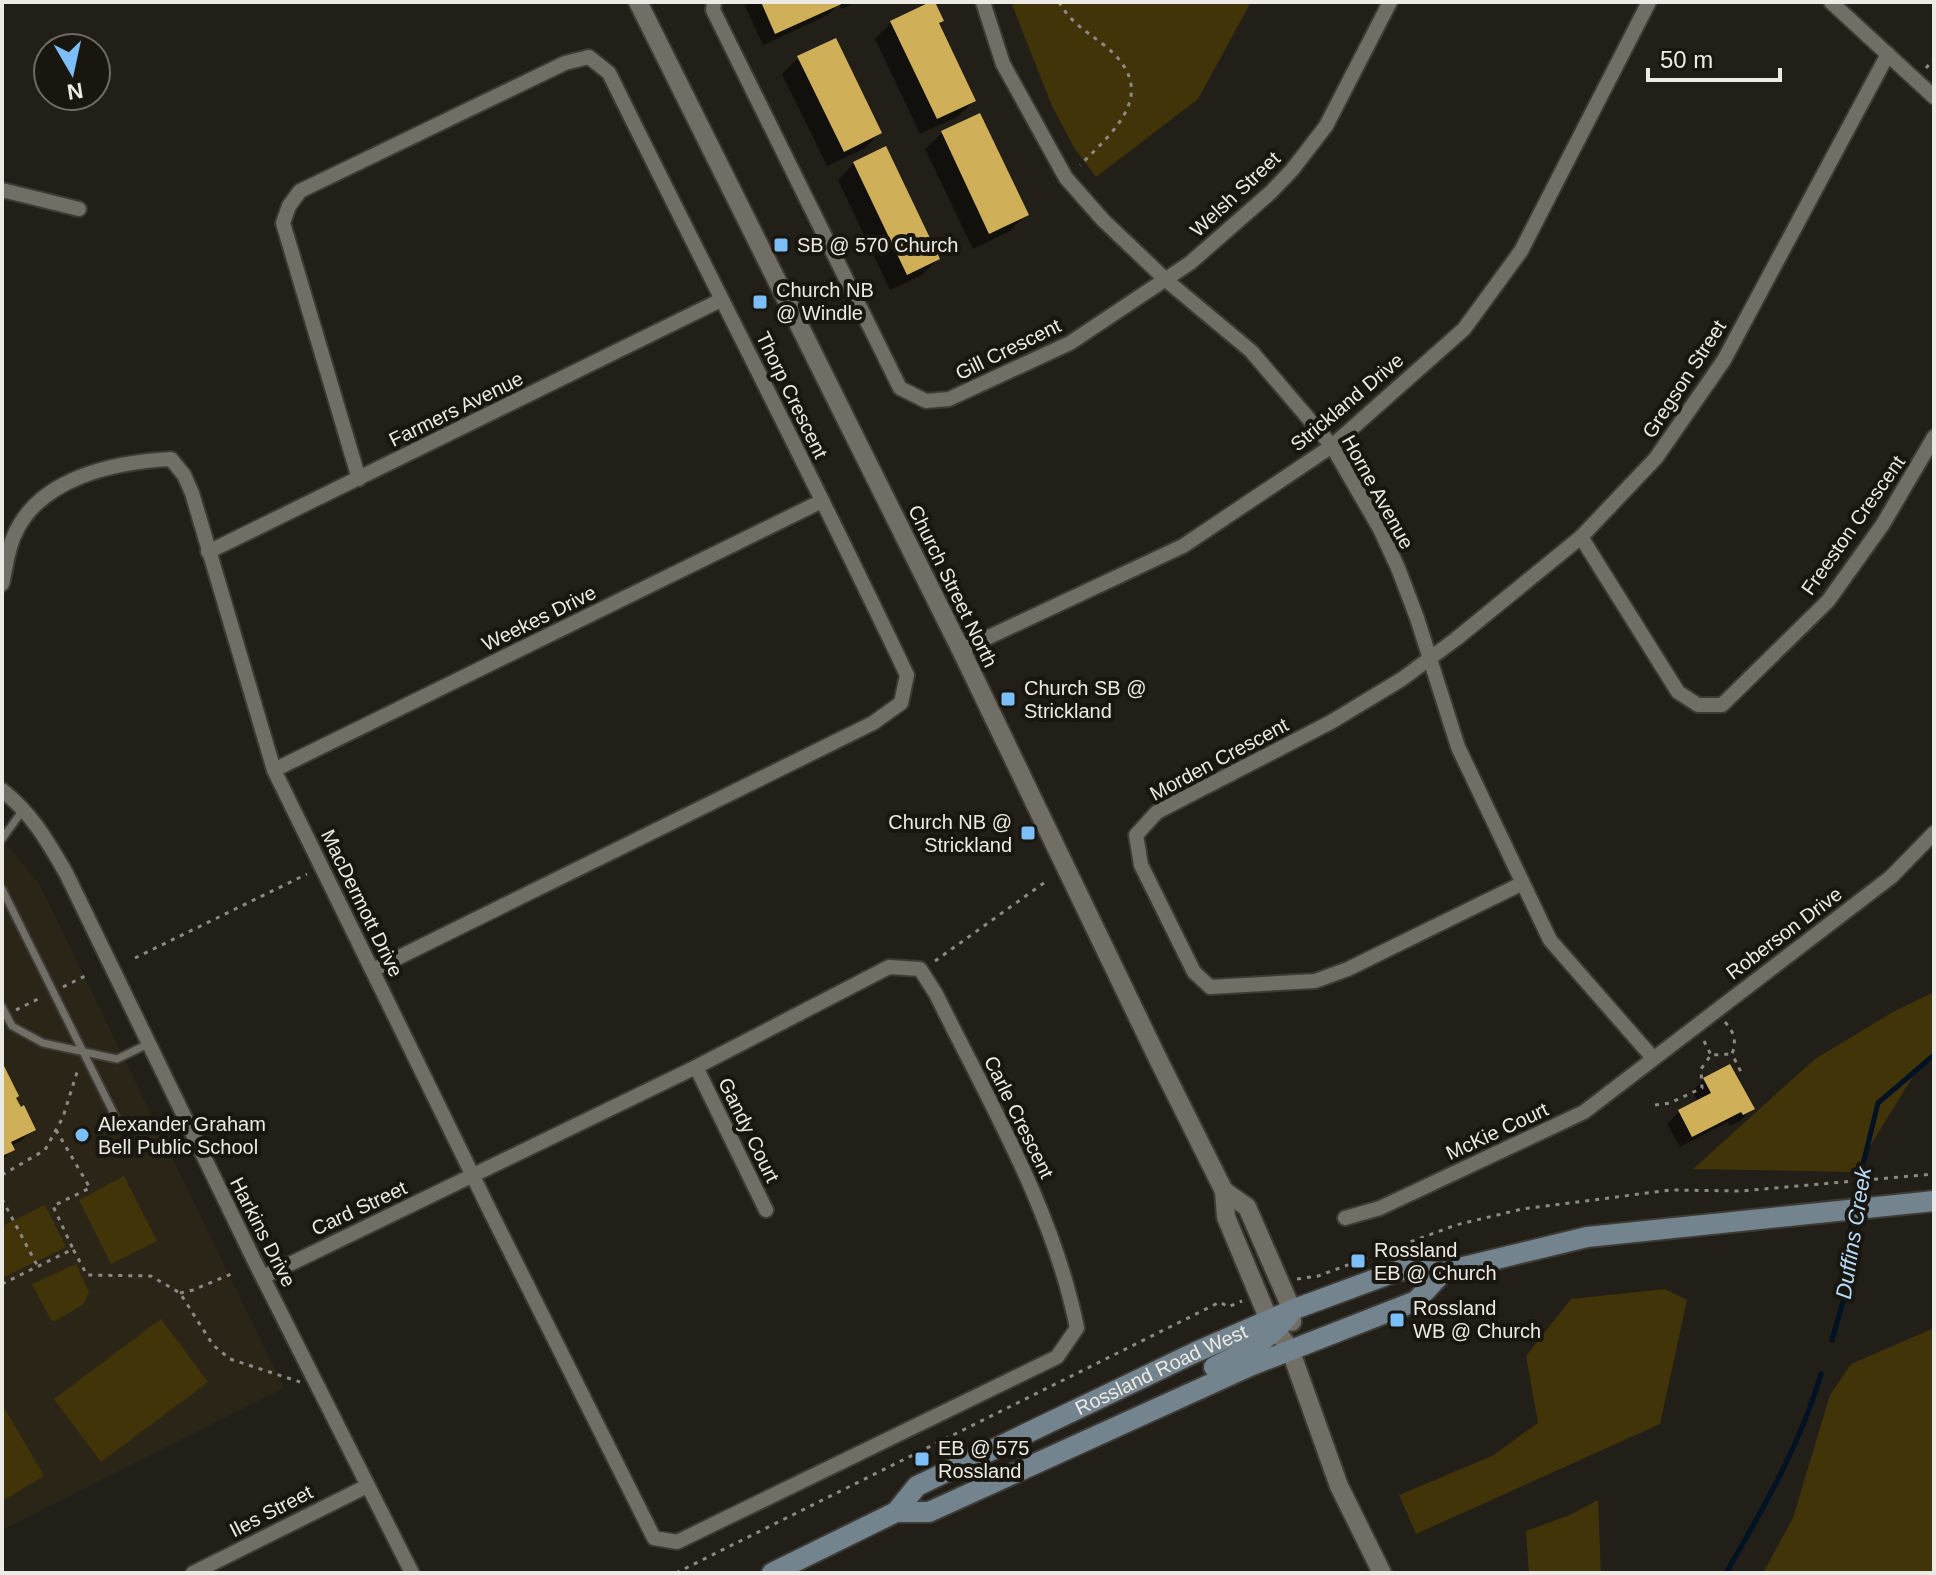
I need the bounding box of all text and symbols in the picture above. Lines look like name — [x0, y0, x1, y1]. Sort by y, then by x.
north arrow — [32, 32, 112, 112]
scale bar — [1648, 32, 1780, 82]
text: 50 m — [1660, 46, 1713, 73]
text: N — [65, 78, 85, 105]
street label: Welsh Street — [1186, 147, 1285, 241]
place label: SB @ 570 Church — [797, 234, 959, 256]
marker: SB @ 570 Church — [772, 236, 790, 254]
place label: Church NB @ Windle — [776, 279, 874, 324]
marker: Church NB @ Windle — [751, 293, 769, 311]
street label: Gill Crescent — [952, 314, 1065, 384]
street label: Gregson Street — [1638, 316, 1730, 442]
street label: Thorp Crescent — [752, 328, 832, 462]
street label: Strickland Drive — [1286, 349, 1408, 455]
street label: Farmers Avenue — [385, 367, 527, 451]
street label: Horne Avenue — [1338, 431, 1418, 553]
street label: Freeston Crescent — [1797, 451, 1909, 599]
street label: Church Street North — [904, 501, 1002, 671]
street label: Weekes Drive — [478, 581, 600, 655]
place label: Church SB @ Strickland — [1024, 677, 1147, 722]
marker: Church SB @ Strickland — [999, 690, 1017, 708]
street label: Morden Crescent — [1146, 713, 1292, 805]
place label: Church NB @ Strickland — [888, 811, 1012, 856]
marker: Church NB @ Strickland — [1019, 824, 1037, 842]
street label: MacDermott Drive — [317, 826, 407, 980]
street label: Roberson Drive — [1722, 882, 1846, 984]
street label: Carle Crescent — [980, 1052, 1058, 1182]
street label: Gandy Court — [714, 1074, 784, 1186]
street label: McKie Court — [1442, 1098, 1552, 1164]
place label: Alexander Graham Bell Public School — [98, 1113, 266, 1158]
marker: Alexander Graham Bell Public School — [73, 1126, 91, 1144]
water label: Duffins Creek — [1831, 1164, 1876, 1301]
street label: Harkins Drive — [226, 1174, 300, 1290]
street label: Card Street — [308, 1176, 410, 1240]
place label: Rossland EB @ Church — [1374, 1239, 1497, 1284]
marker: Rossland EB @ Church — [1349, 1252, 1367, 1270]
place label: Rossland WB @ Church — [1413, 1297, 1541, 1342]
marker: Rossland WB @ Church — [1388, 1311, 1406, 1329]
street label: Rossland Road West — [1071, 1320, 1251, 1419]
place label: EB @ 575 Rossland — [938, 1437, 1029, 1482]
marker: EB @ 575 Rossland — [913, 1450, 931, 1468]
street label: Iles Street — [226, 1481, 316, 1541]

